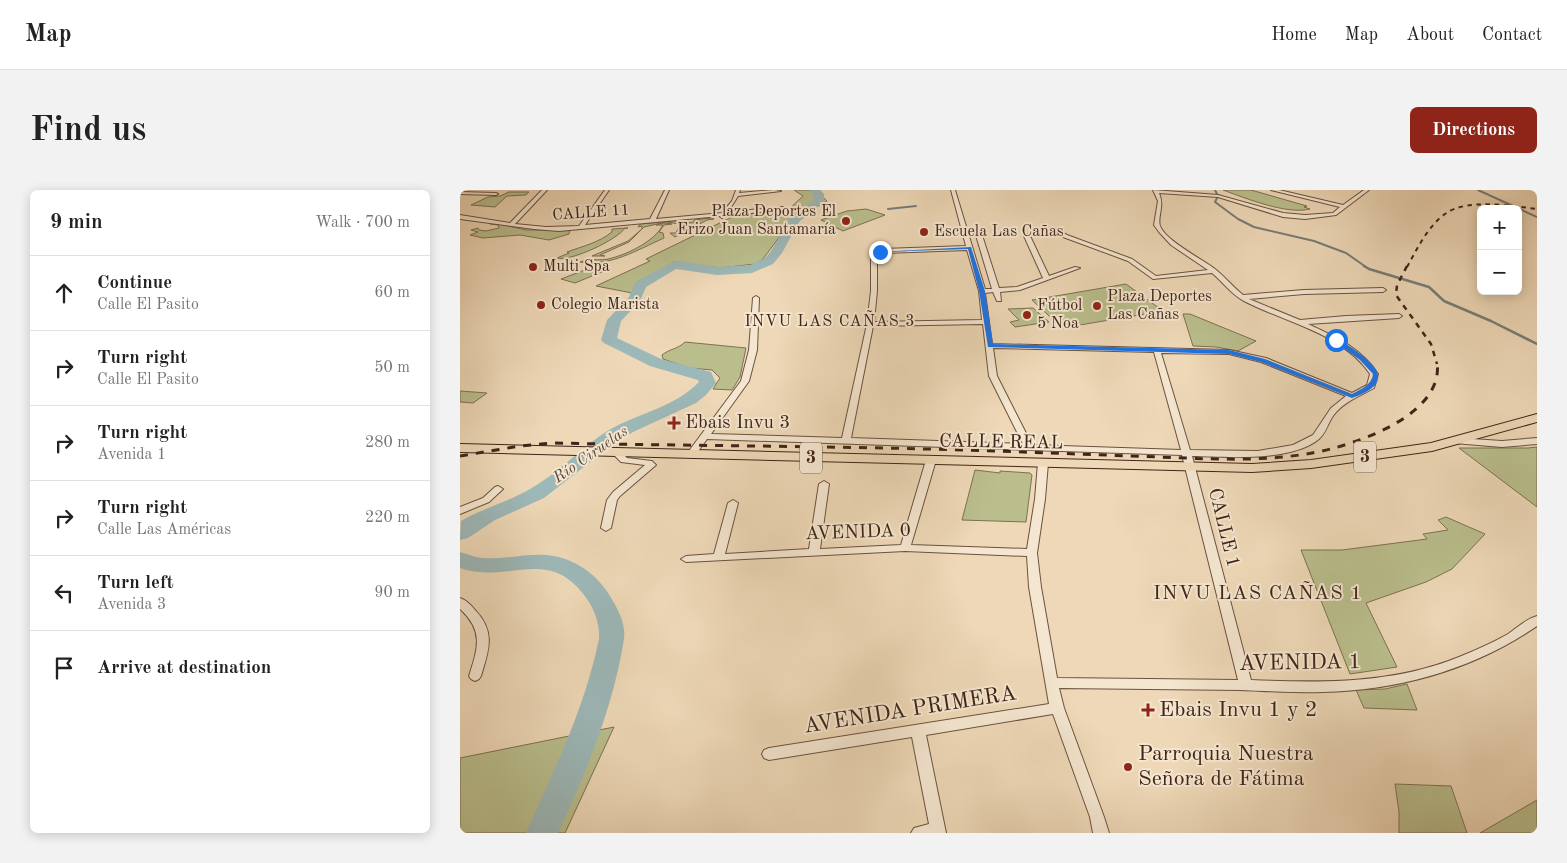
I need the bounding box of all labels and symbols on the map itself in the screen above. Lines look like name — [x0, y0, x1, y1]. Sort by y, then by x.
street label: CALLE 11 — [552, 202, 630, 224]
place label: Plaza Deportes El Erizo Juan Santamaría — [677, 204, 836, 238]
marker: Plaza Deportes El Erizo Juan Santamaría — [840, 215, 852, 227]
place label: Escuela Las Cañas — [934, 224, 1064, 240]
marker: Escuela Las Cañas — [918, 226, 930, 238]
route end — [869, 241, 892, 264]
place label: Multi Spa — [543, 259, 610, 275]
marker: Multi Spa — [527, 261, 539, 273]
place label: Plaza Deportes Las Cañas — [1107, 289, 1212, 323]
place label: Colegio Marista — [551, 297, 659, 313]
place label: Fútbol 5 Noa — [1037, 298, 1082, 332]
marker: Colegio Marista — [535, 299, 547, 311]
marker: Plaza Deportes Las Cañas — [1091, 300, 1103, 312]
district label: INVU LAS CAÑAS 3 — [744, 309, 916, 330]
marker: Fútbol 5 Noa — [1021, 309, 1033, 321]
route start — [1325, 329, 1348, 352]
place label: Ebais Invu 3 — [685, 414, 790, 433]
marker: Ebais Invu 3 — [667, 416, 681, 430]
water label: Río Ciruelas — [550, 423, 632, 487]
street label: CALLE REAL — [939, 432, 1063, 454]
road number: 3 — [800, 442, 822, 474]
road number: 3 — [1354, 442, 1376, 472]
street label: CALLE 1 — [1204, 486, 1242, 570]
street label: AVENIDA 0 — [805, 522, 911, 544]
district label: INVU LAS CAÑAS 1 — [1153, 580, 1363, 604]
street label: AVENIDA 1 — [1239, 651, 1361, 675]
street label: AVENIDA PRIMERA — [802, 682, 1018, 738]
place label: Ebais Invu 1 y 2 — [1159, 699, 1318, 721]
marker: Ebais Invu 1 y 2 — [1141, 703, 1155, 717]
place label: Parroquia Nuestra Señora de Fátima — [1138, 743, 1314, 790]
marker: Parroquia Nuestra Señora de Fátima — [1122, 761, 1134, 773]

